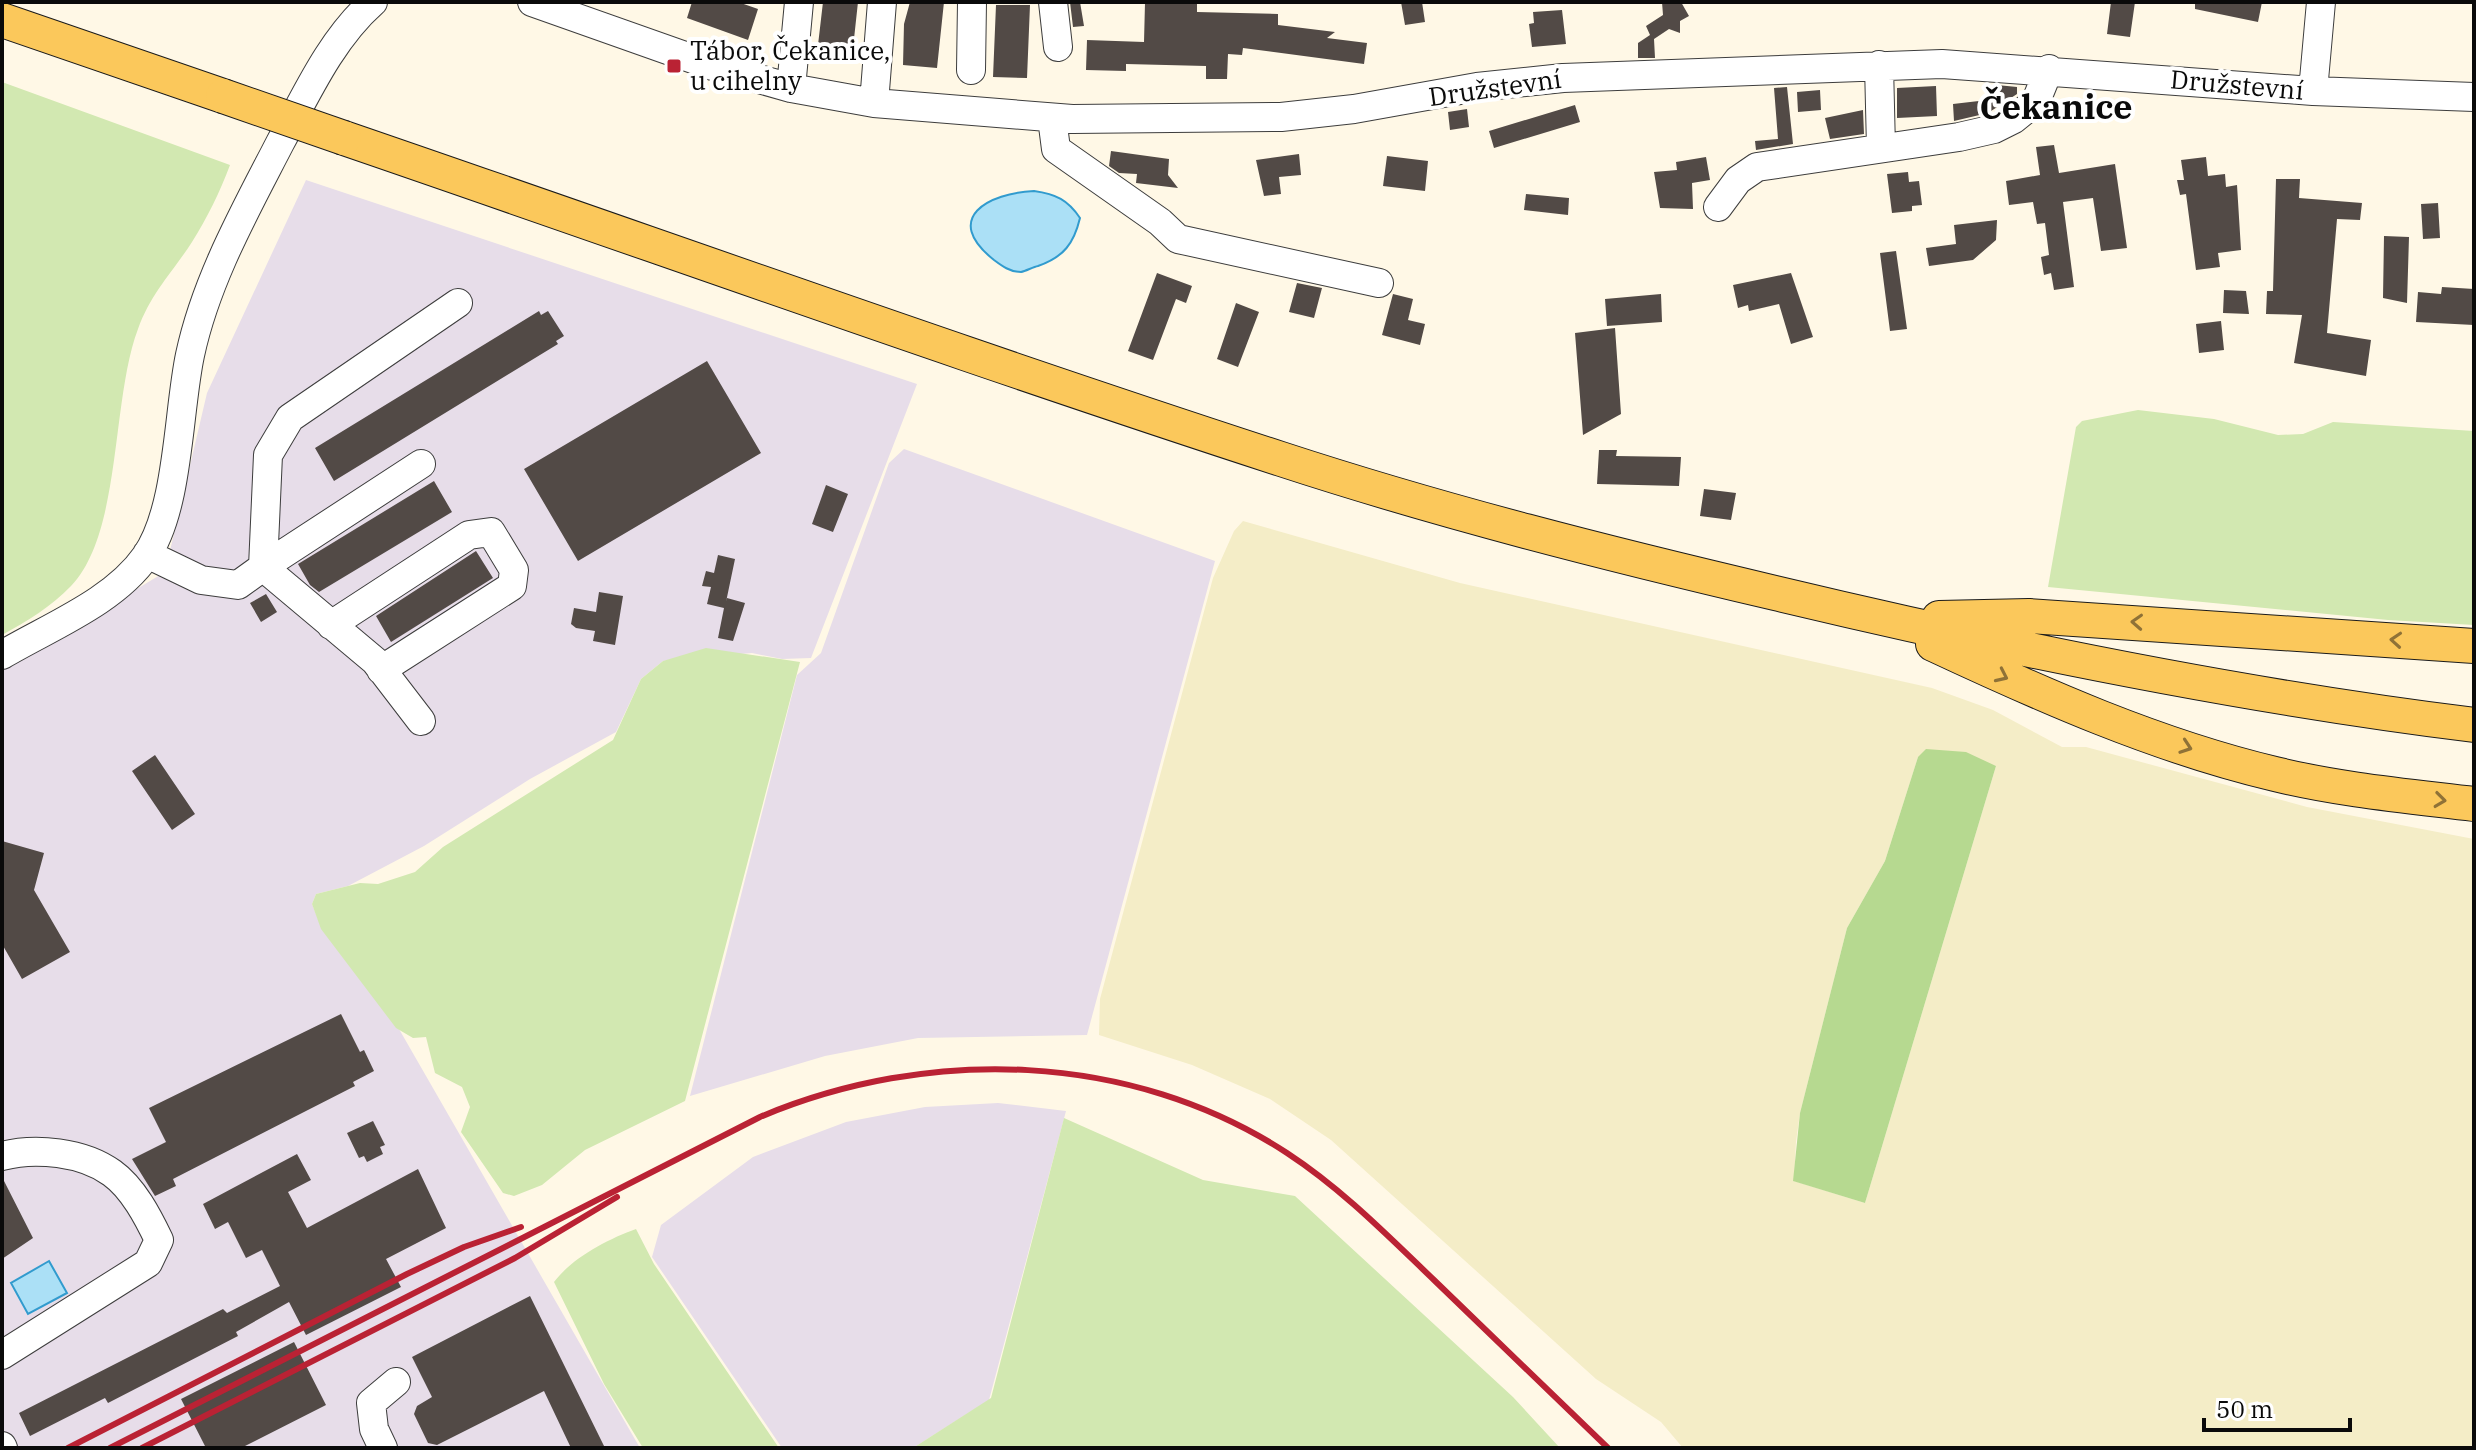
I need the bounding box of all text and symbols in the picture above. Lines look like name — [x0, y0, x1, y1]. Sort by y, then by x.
place label: Tábor, Čekanice, u cihelny — [690, 33, 891, 97]
marker: Tábor, Čekanice, u cihelny — [665, 57, 683, 75]
street label: Družstevní — [1426, 61, 1563, 113]
street label: Družstevní — [2169, 61, 2305, 107]
district label: Čekanice — [1979, 84, 2133, 128]
one-way arrow — [2130, 614, 2143, 631]
one-way arrow — [2389, 632, 2402, 649]
one-way arrow — [1994, 666, 2009, 682]
one-way arrow — [2178, 738, 2192, 754]
one-way arrow — [2434, 791, 2447, 808]
scale bar — [2204, 1382, 2350, 1432]
text: 50 m — [2216, 1393, 2273, 1425]

